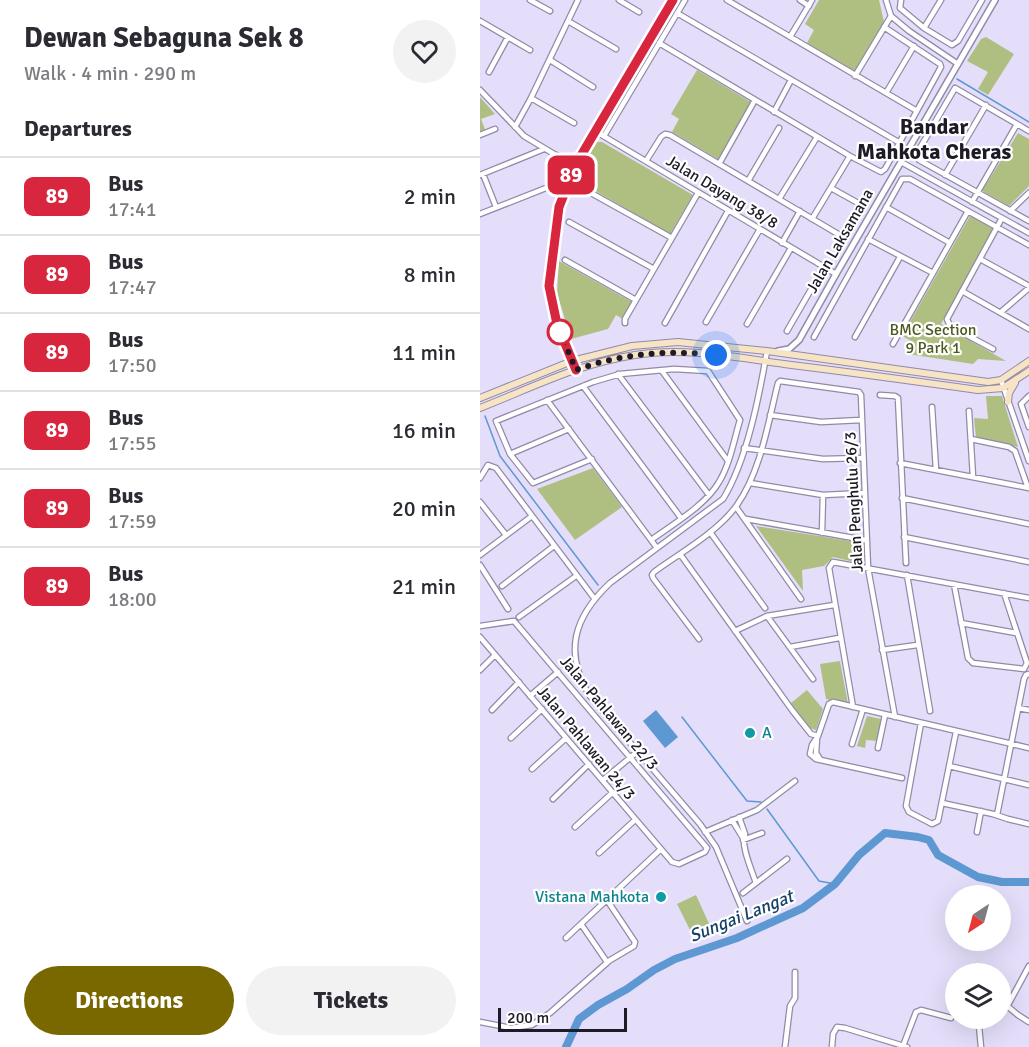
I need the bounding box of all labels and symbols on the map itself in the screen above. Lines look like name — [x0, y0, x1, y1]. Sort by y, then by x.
district label: Bandar Mahkota Cheras — [857, 113, 1011, 165]
street label: Jalan Dayang 38/8 — [662, 151, 782, 233]
line badge: 89 — [544, 156, 598, 195]
street label: Jalan Laksamana — [802, 185, 878, 297]
unlabelled marker — [547, 319, 573, 345]
park label: BMC Section 9 Park 1 — [889, 320, 977, 358]
your location — [701, 340, 731, 370]
street label: Jalan Penghulu 26/3 — [840, 431, 868, 573]
street label: Jalan Pahlawan 22/3 — [556, 652, 662, 774]
street label: Jalan Pahlawan 24/3 — [533, 682, 639, 804]
place label: A — [762, 723, 772, 743]
marker: A — [743, 726, 757, 740]
water label: Sungai Langat — [686, 884, 799, 947]
north arrow — [945, 885, 1011, 951]
place label: Vistana Mahkota — [535, 887, 649, 907]
marker: Vistana Mahkota — [654, 890, 668, 904]
scale bar — [498, 1005, 627, 1032]

